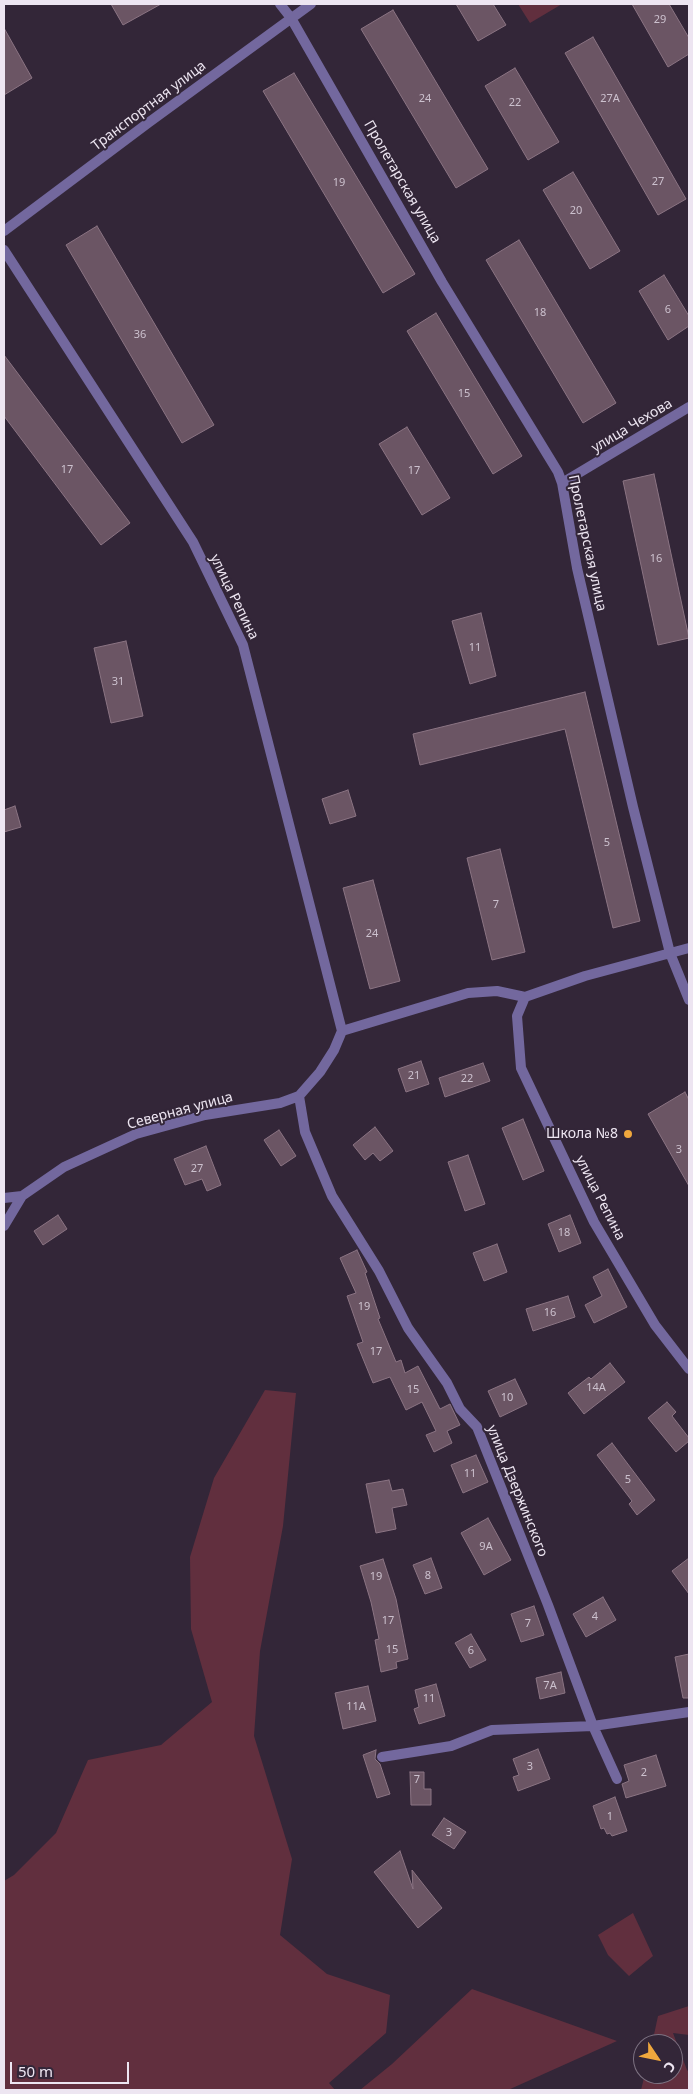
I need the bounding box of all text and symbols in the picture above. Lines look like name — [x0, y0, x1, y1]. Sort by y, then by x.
house number: 29 — [654, 13, 666, 27]
street label: Транспортная улица — [89, 58, 209, 154]
house number: 24 — [419, 92, 431, 106]
house number: 27А — [600, 92, 620, 106]
house number: 22 — [509, 96, 521, 110]
street label: Пролетарская улица — [360, 118, 444, 246]
house number: 27 — [652, 175, 664, 189]
house number: 19 — [333, 176, 345, 190]
house number: 20 — [570, 204, 582, 218]
house number: 6 — [665, 303, 671, 317]
house number: 18 — [534, 306, 546, 320]
house number: 36 — [134, 328, 146, 342]
house number: 15 — [458, 387, 470, 401]
street label: улица Чехова — [589, 395, 675, 457]
house number: 17 — [61, 463, 73, 477]
house number: 17 — [408, 464, 420, 478]
street label: Пролетарская улица — [564, 473, 610, 613]
street label: улица Репина — [206, 552, 262, 642]
house number: 16 — [650, 552, 662, 566]
house number: 11 — [469, 641, 481, 655]
house number: 31 — [112, 675, 124, 689]
house number: 5 — [604, 836, 610, 850]
house number: 7 — [493, 898, 499, 912]
house number: 24 — [366, 927, 378, 941]
house number: 21 — [408, 1069, 420, 1083]
house number: 22 — [461, 1072, 473, 1086]
street label: Северная улица — [125, 1089, 235, 1133]
place label: Школа №8 — [546, 1126, 618, 1142]
marker: Школа №8 — [622, 1128, 634, 1140]
house number: 3 — [676, 1143, 682, 1157]
street label: улица Репина — [571, 1153, 629, 1243]
house number: 27 — [191, 1162, 203, 1176]
house number: 18 — [558, 1226, 570, 1240]
house number: 19 — [358, 1300, 370, 1314]
house number: 16 — [544, 1306, 556, 1320]
house number: 17 — [370, 1345, 382, 1359]
house number: 14А — [586, 1381, 606, 1395]
house number: 15 — [407, 1383, 419, 1397]
house number: 10 — [501, 1391, 513, 1405]
street label: улица Дзержинского — [483, 1423, 551, 1559]
house number: 11 — [464, 1467, 476, 1481]
house number: 5 — [625, 1473, 631, 1487]
house number: 9А — [479, 1540, 493, 1554]
house number: 8 — [425, 1569, 431, 1583]
house number: 19 — [370, 1570, 382, 1584]
house number: 4 — [592, 1610, 598, 1624]
house number: 17 — [382, 1614, 394, 1628]
house number: 7 — [525, 1617, 531, 1631]
house number: 15 — [386, 1643, 398, 1657]
house number: 6 — [468, 1644, 474, 1658]
house number: 7А — [543, 1679, 557, 1693]
house number: 11 — [423, 1692, 435, 1706]
house number: 11А — [346, 1700, 366, 1714]
house number: 3 — [527, 1760, 533, 1774]
house number: 2 — [641, 1766, 647, 1780]
house number: 7 — [414, 1773, 420, 1787]
house number: 1 — [607, 1810, 613, 1824]
house number: 3 — [446, 1826, 452, 1840]
north arrow — [633, 2034, 683, 2084]
scale bar — [12, 2052, 131, 2084]
text: С — [660, 2058, 680, 2076]
text: 50 m — [18, 2061, 53, 2081]

